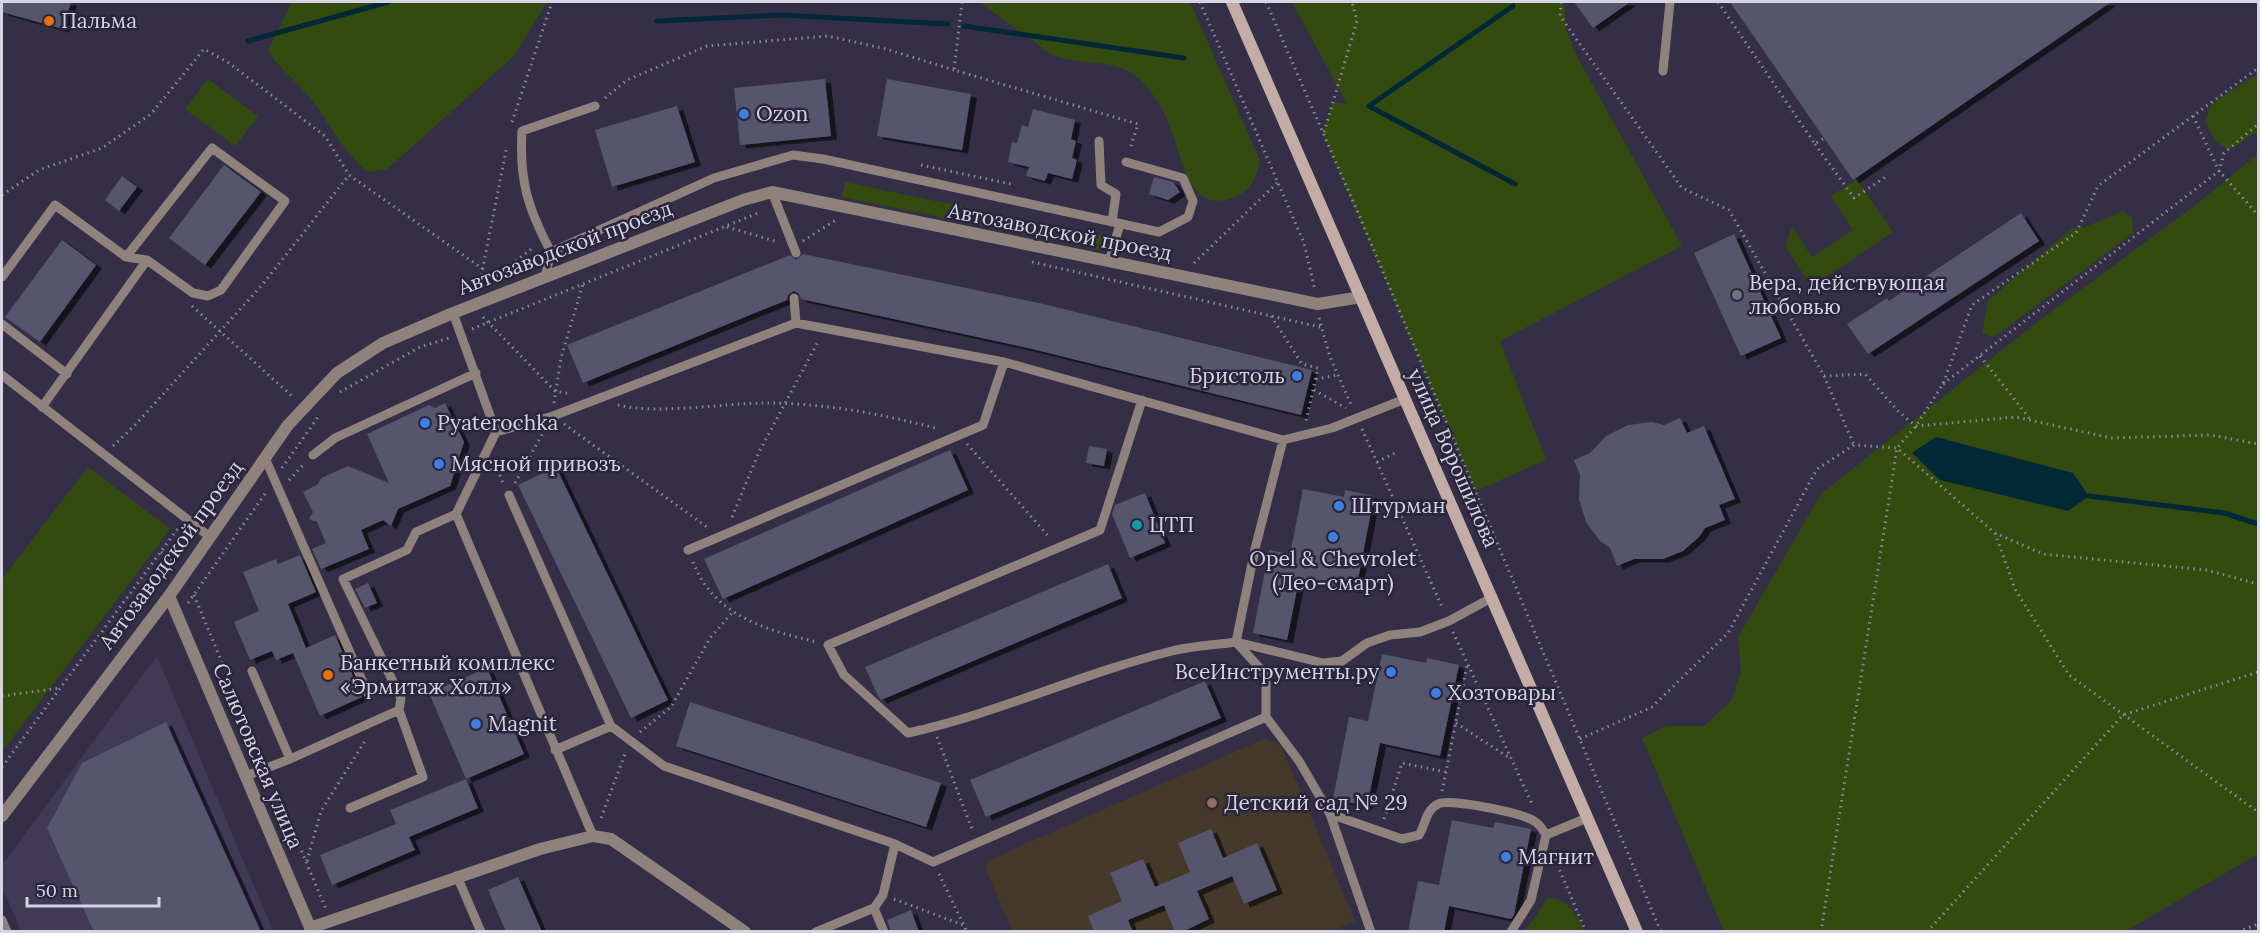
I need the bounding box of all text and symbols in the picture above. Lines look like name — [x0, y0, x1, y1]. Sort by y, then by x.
place label: Пальма — [61, 7, 137, 34]
marker: Пальма — [42, 14, 56, 28]
place label: Ozon — [756, 100, 809, 127]
marker: Ozon — [737, 107, 751, 121]
street label: Автозаводской проезд — [453, 194, 676, 301]
street label: Автозаводской проезд — [945, 196, 1174, 266]
place label: Вера, действующая любовью — [1749, 269, 1945, 320]
marker: Вера, действующая любовью — [1730, 288, 1744, 302]
place label: Бристоль — [1189, 362, 1285, 389]
street label: улица Ворошилова — [1402, 364, 1505, 552]
marker: Бристоль — [1290, 369, 1304, 383]
place label: Pyaterochka — [437, 409, 559, 436]
marker: Pyaterochka — [418, 416, 432, 430]
place label: Мясной привозъ — [451, 450, 621, 477]
street label: Автозаводской проезд — [92, 455, 248, 655]
marker: Мясной привозъ — [432, 457, 446, 471]
place label: Штурман — [1351, 492, 1446, 519]
marker: Штурман — [1332, 499, 1346, 513]
place label: ЦТП — [1149, 511, 1194, 538]
marker: ЦТП — [1130, 518, 1144, 532]
marker: Opel & Chevrolet (Лео-смарт) — [1326, 530, 1340, 544]
place label: Opel & Chevrolet (Лео-смарт) — [1249, 545, 1418, 596]
place label: Банкетный комплекс «Эрмитаж Холл» — [340, 649, 555, 700]
place label: ВсеИнструменты.ру — [1175, 658, 1379, 685]
street label: Салютовская улица — [207, 659, 310, 853]
marker: ВсеИнструменты.ру — [1384, 665, 1398, 679]
marker: Банкетный комплекс «Эрмитаж Холл» — [321, 668, 335, 682]
place label: Хозтовары — [1448, 679, 1556, 706]
marker: Хозтовары — [1429, 686, 1443, 700]
place label: Magnit — [488, 710, 558, 737]
marker: Magnit — [469, 717, 483, 731]
place label: Детский сад № 29 — [1224, 789, 1408, 816]
marker: Детский сад № 29 — [1205, 796, 1219, 810]
place label: Магнит — [1518, 843, 1594, 870]
marker: Магнит — [1499, 850, 1513, 864]
scale bar — [27, 870, 159, 908]
text: 50 m — [36, 879, 78, 902]

